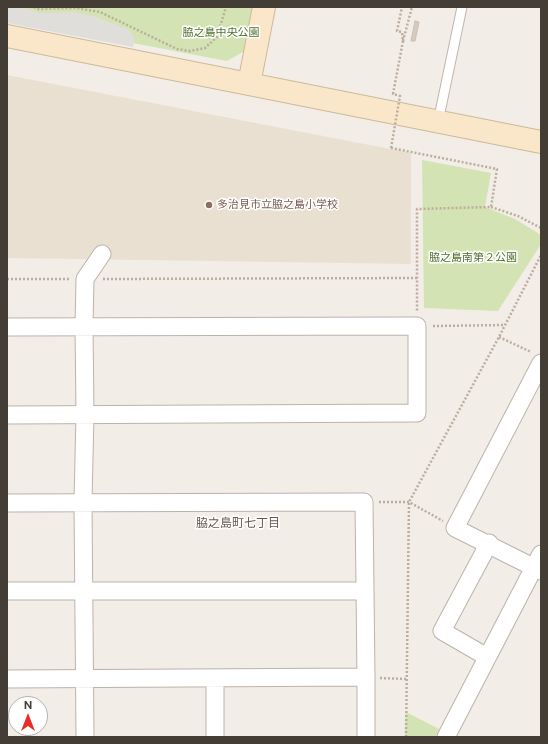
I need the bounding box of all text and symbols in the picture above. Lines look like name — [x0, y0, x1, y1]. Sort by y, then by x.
park label: 脇之島中央公園 — [183, 26, 259, 40]
place label: 多治見市立脇之島小学校 — [217, 198, 338, 212]
marker: 多治見市立脇之島小学校 — [204, 200, 214, 210]
park label: 脇之島南第２公園 — [429, 251, 517, 265]
district label: 脇之島町七丁目 — [196, 516, 280, 530]
north arrow — [8, 696, 48, 736]
text: N — [24, 699, 32, 711]

